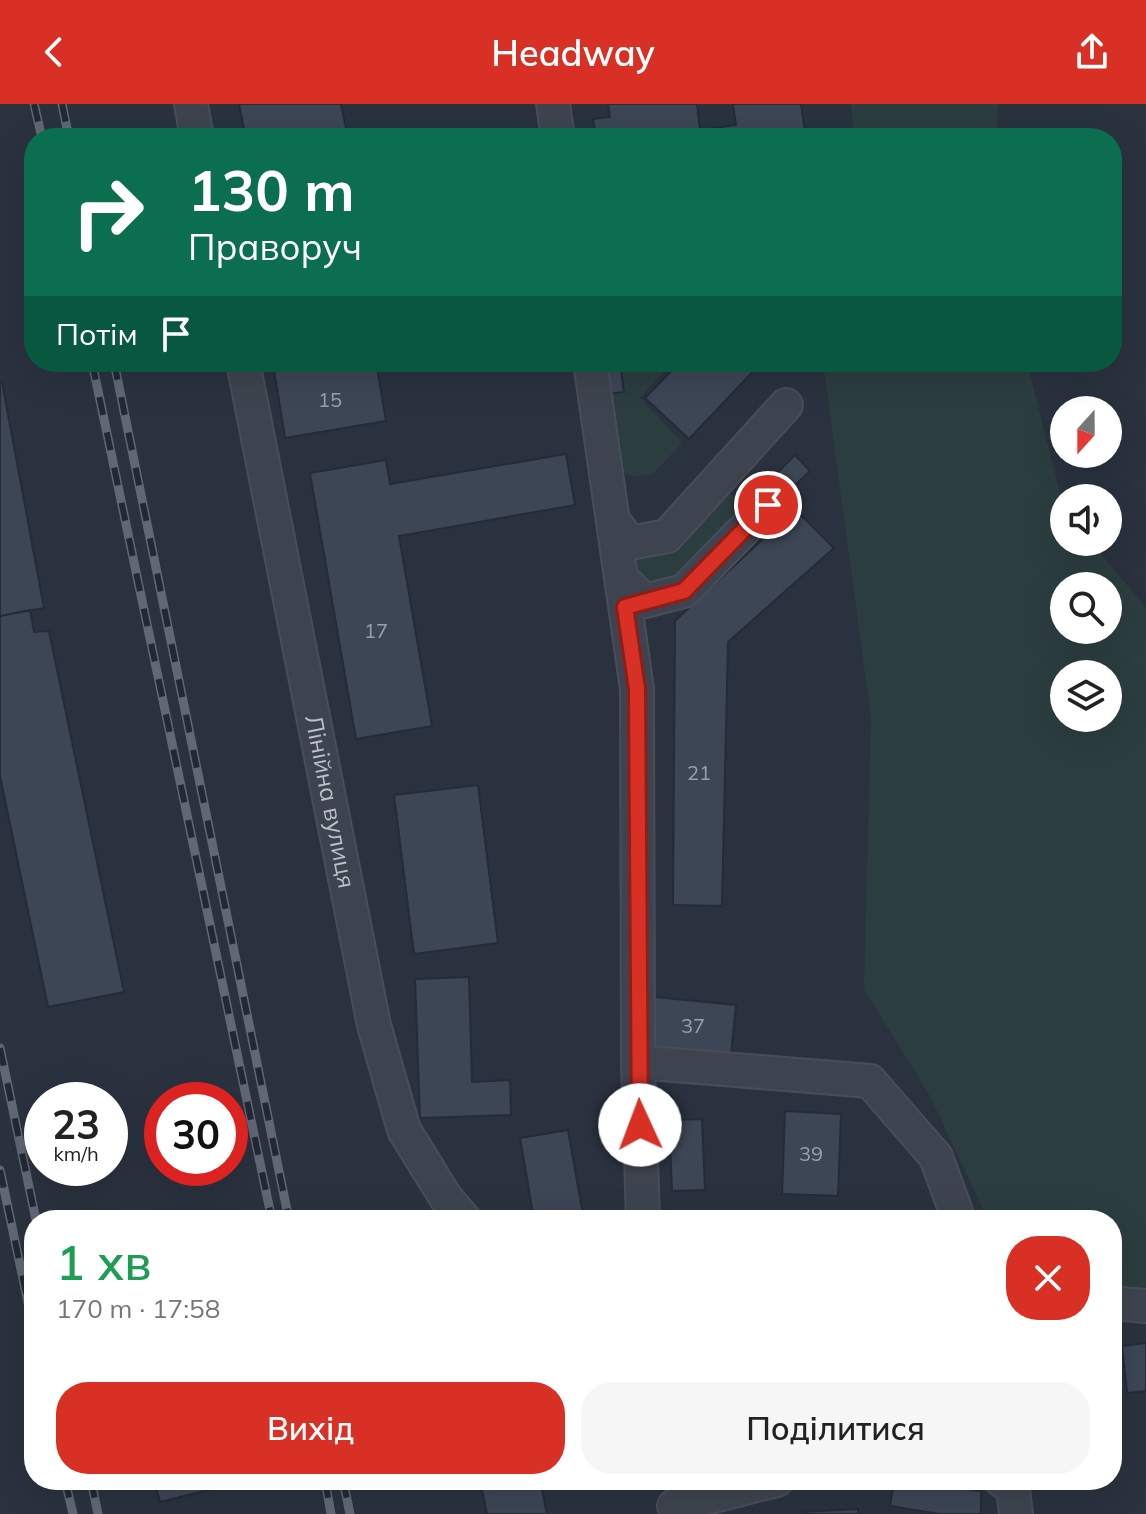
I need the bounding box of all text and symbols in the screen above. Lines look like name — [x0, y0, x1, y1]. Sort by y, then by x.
icon: back — [32, 30, 76, 74]
text: Headway — [491, 30, 655, 75]
icon: share — [1070, 30, 1114, 74]
text: 130 m — [188, 155, 355, 225]
icon: right — [56, 160, 160, 264]
text: Праворуч — [188, 224, 362, 269]
icon: arrive — [154, 312, 198, 356]
text: Потім — [56, 315, 138, 353]
house number: 15 — [318, 387, 342, 412]
north arrow — [1050, 396, 1122, 468]
map controls — [1050, 396, 1122, 732]
pin — [734, 471, 802, 539]
icon: arrive — [746, 483, 790, 527]
button: sound — [1050, 484, 1122, 556]
button: search — [1050, 572, 1122, 644]
house number: 17 — [364, 618, 388, 643]
button: layers — [1050, 660, 1122, 732]
street label: Лінійна вулиця — [299, 712, 363, 891]
house number: 21 — [687, 760, 711, 785]
house number: 37 — [681, 1013, 705, 1038]
speed limit sign: 30 — [144, 1082, 248, 1186]
position arrow — [598, 1083, 682, 1167]
text: 23 — [52, 1099, 100, 1149]
text: km/h — [53, 1141, 99, 1166]
house number: 39 — [799, 1141, 823, 1166]
text: 1 хв — [56, 1232, 151, 1292]
button: close — [1006, 1236, 1090, 1320]
text: 170 m · 17:58 — [56, 1292, 220, 1325]
button: Вихід — [56, 1382, 565, 1474]
button: Поділитися — [581, 1382, 1090, 1474]

